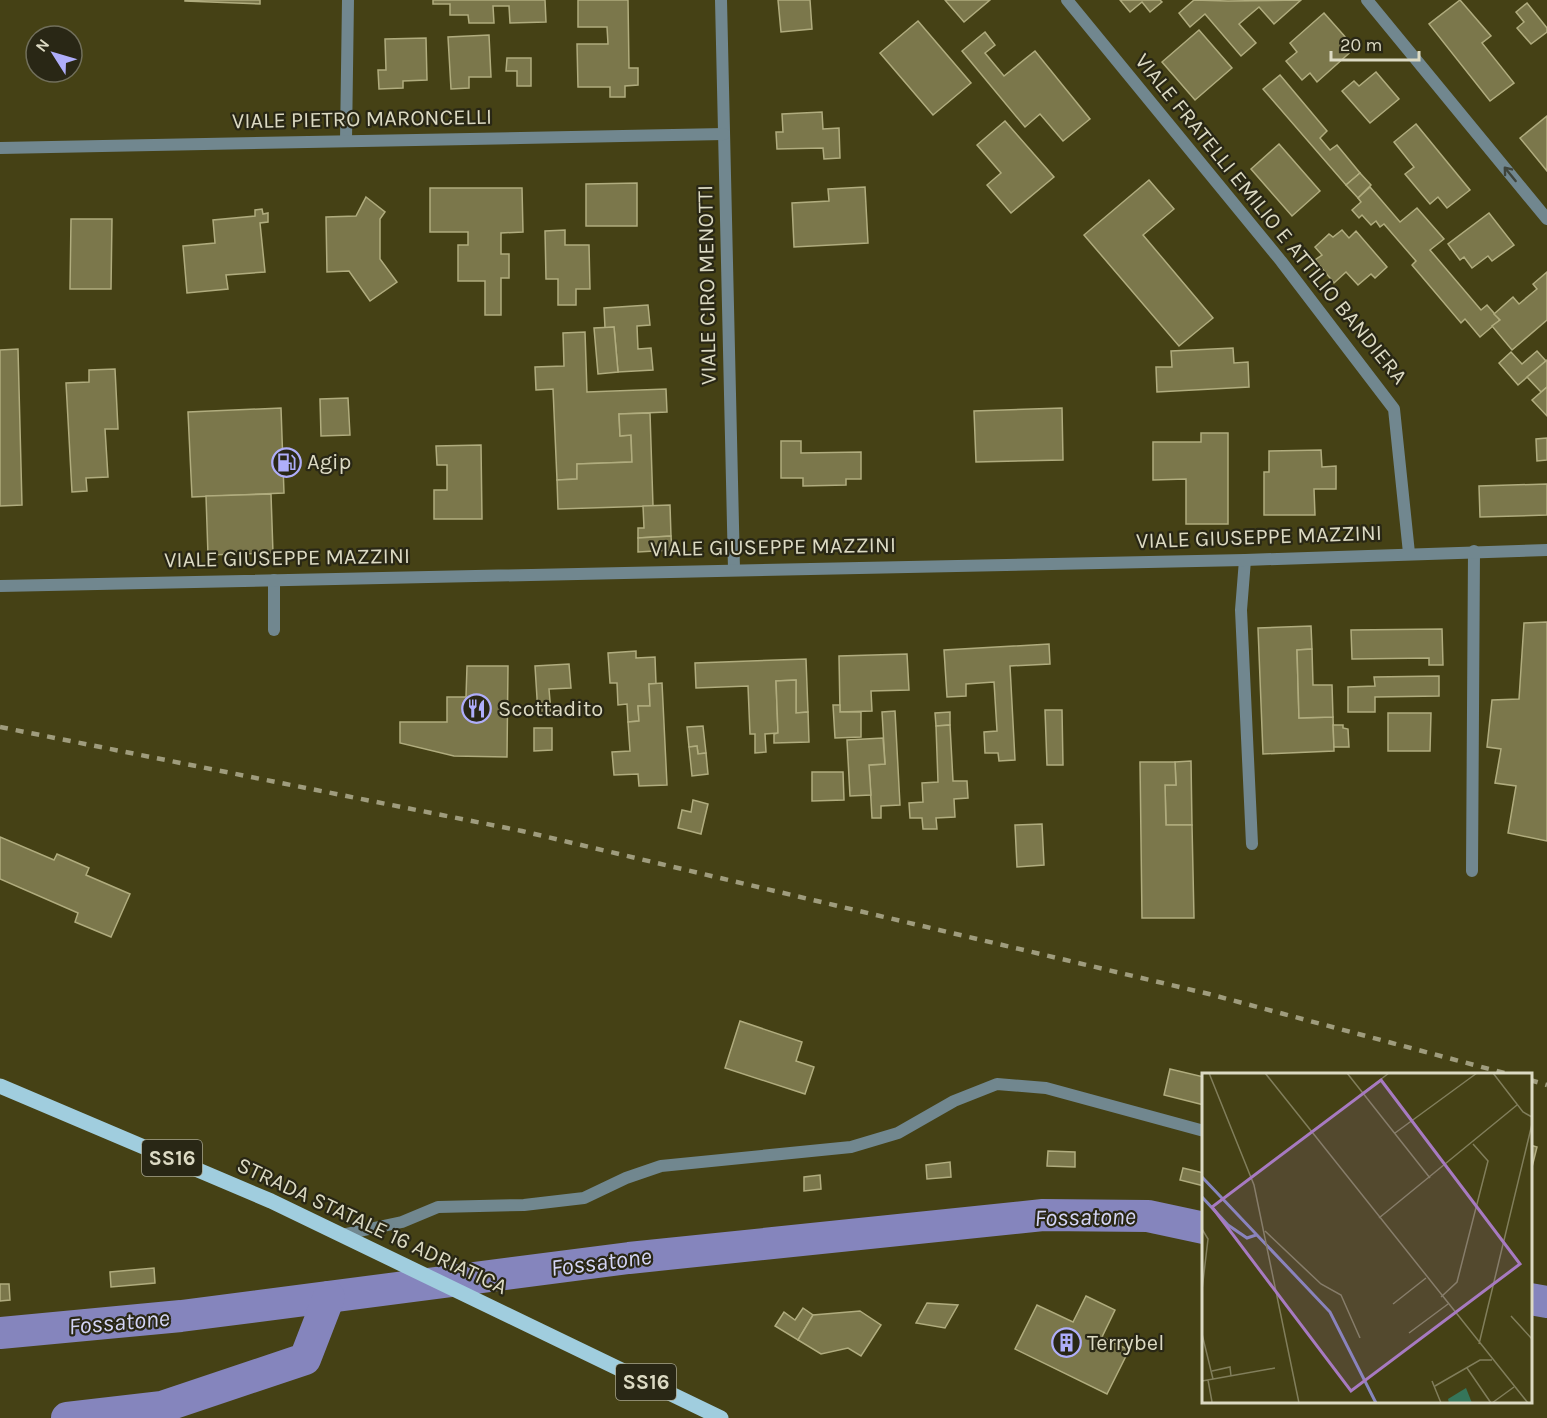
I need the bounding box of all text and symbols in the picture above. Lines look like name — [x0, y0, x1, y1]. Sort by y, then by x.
north arrow — [24, 24, 84, 84]
scale bar — [1331, 24, 1420, 62]
text: 20 m — [1340, 34, 1382, 56]
text: N — [31, 35, 53, 56]
street label: VIALE FRATELLI EMILIO E ATTILIO BANDIERA — [1129, 48, 1413, 390]
street label: VIALE PIETRO MARONCELLI — [232, 104, 492, 134]
one-way arrow — [1503, 167, 1517, 182]
street label: VIALE CIRO MENOTTI — [692, 185, 722, 385]
fuel station icon: Agip — [270, 446, 302, 478]
place label: Agip — [307, 449, 351, 475]
street label: VIALE GIUSEPPE MAZZINI — [1136, 520, 1382, 554]
street label: VIALE GIUSEPPE MAZZINI — [650, 532, 896, 562]
street label: VIALE GIUSEPPE MAZZINI — [164, 543, 410, 573]
restaurant icon: Scottadito — [461, 693, 493, 725]
place label: Scottadito — [498, 696, 603, 722]
inset map — [1202, 1073, 1532, 1403]
road number: SS16 — [142, 1140, 202, 1176]
street label: STRADA STATALE 16 ADRIATICA — [233, 1152, 512, 1300]
water label: Fossatone — [1034, 1202, 1136, 1232]
water label: Fossatone — [549, 1242, 653, 1282]
water label: Fossatone — [67, 1304, 171, 1340]
building icon: Terrybel — [1050, 1327, 1082, 1359]
place label: Terrybel — [1087, 1330, 1164, 1356]
road number: SS16 — [616, 1364, 676, 1400]

